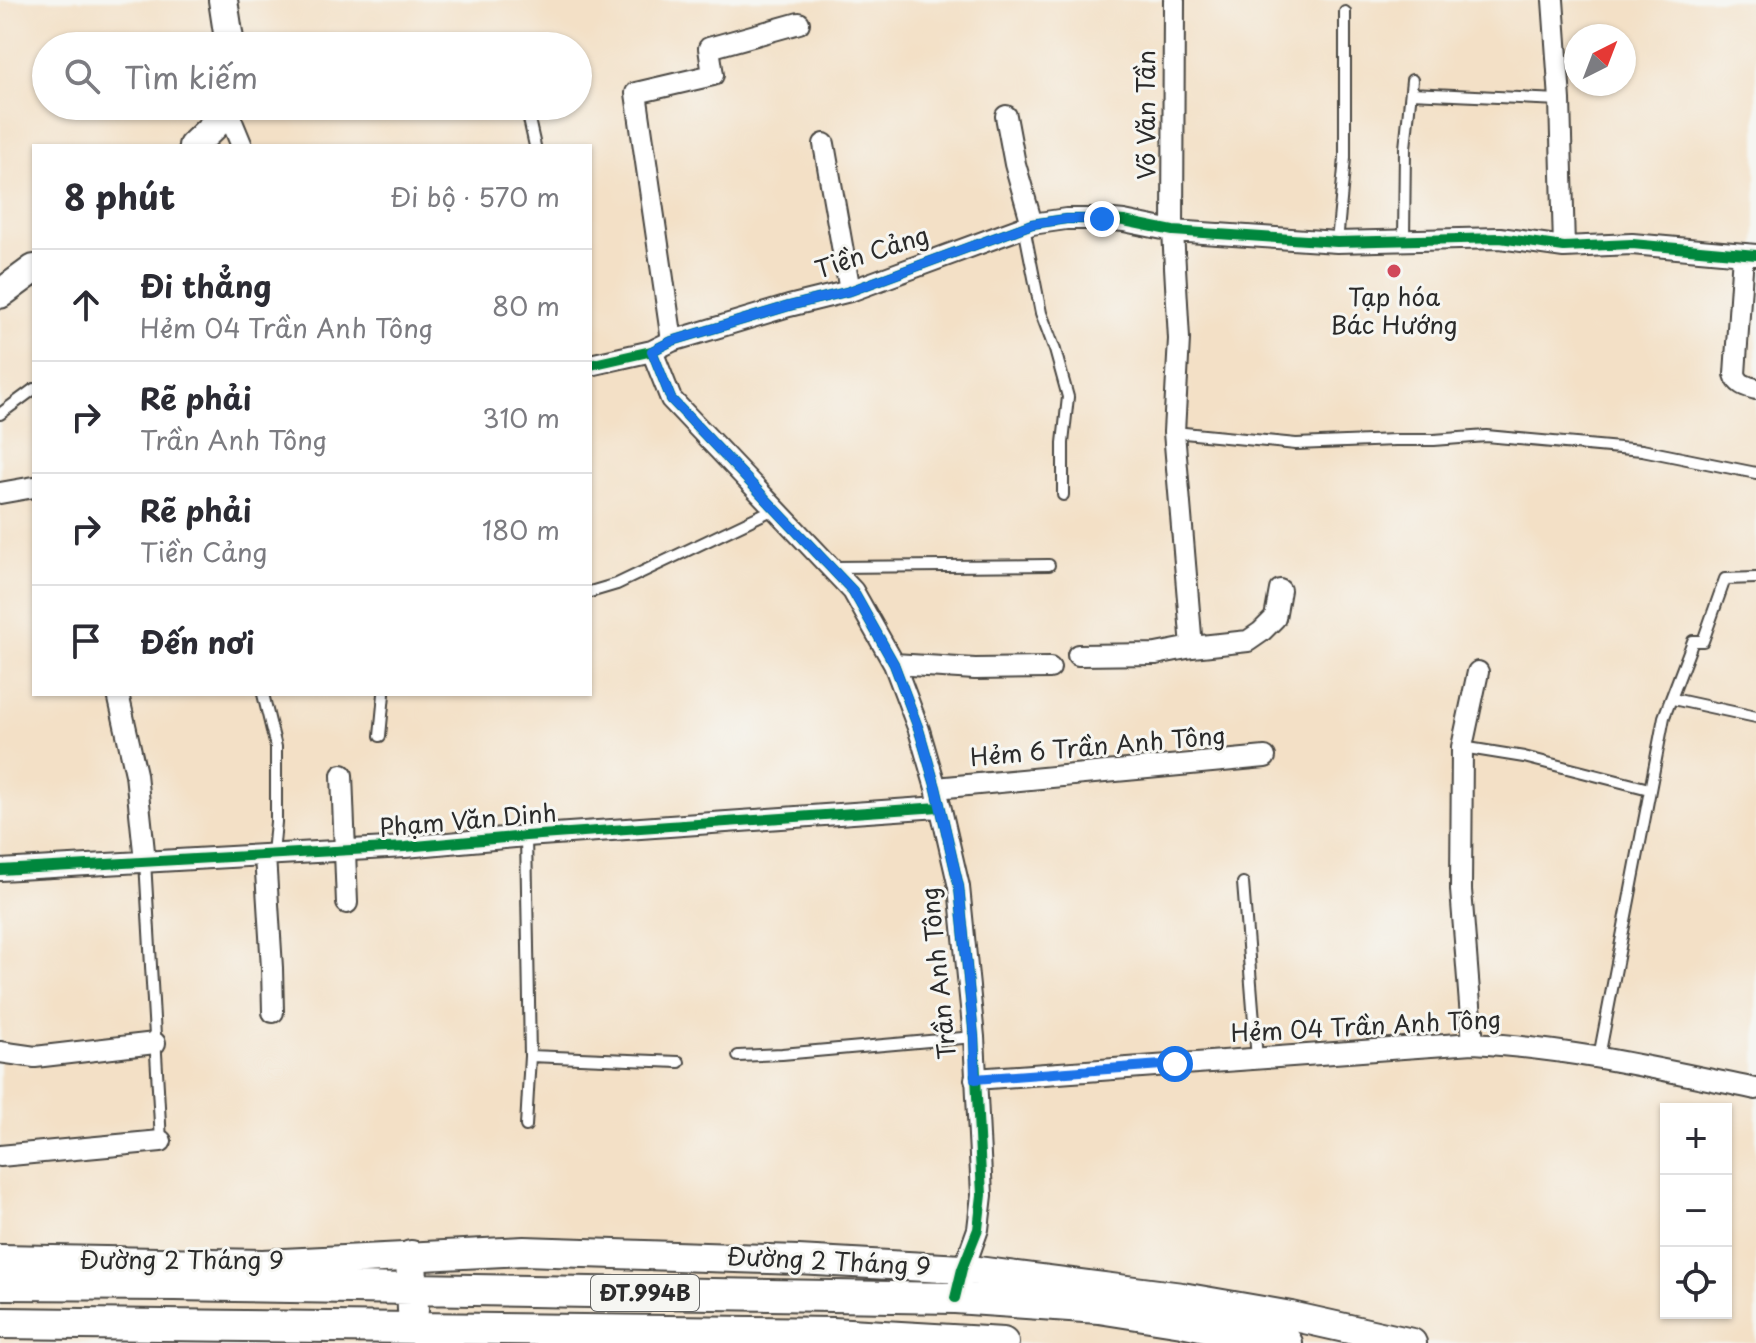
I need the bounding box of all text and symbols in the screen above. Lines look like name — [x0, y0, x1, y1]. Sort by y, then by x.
north arrow — [1564, 24, 1636, 96]
search box — [32, 32, 592, 120]
street label: Võ Văn Tần — [1127, 50, 1163, 180]
icon: search — [60, 54, 104, 98]
text: Tìm kiếm — [124, 54, 258, 99]
text: 8 phút — [64, 170, 175, 222]
text: Đi bộ · 570 m — [390, 177, 560, 216]
route end — [1084, 201, 1120, 237]
street label: Tiền Cảng — [810, 216, 933, 286]
marker: Tạp hóa Bác Hướng — [1385, 262, 1403, 280]
text: Đi thẳng — [140, 263, 272, 308]
place label: Tạp hóa Bác Hướng — [1330, 278, 1458, 342]
icon: ahead — [64, 283, 108, 327]
text: 80 m — [492, 286, 560, 325]
text: Hẻm 04 Trần Anh Tông — [140, 308, 433, 347]
text: Rẽ phải — [140, 375, 252, 420]
icon: right — [64, 395, 108, 439]
text: 310 m — [482, 398, 560, 437]
text: Trần Anh Tông — [140, 420, 327, 459]
text: Rẽ phải — [140, 487, 252, 532]
icon: right — [64, 507, 108, 551]
text: 180 m — [482, 510, 560, 549]
text: Tiền Cảng — [140, 532, 268, 571]
icon: arrive — [64, 619, 108, 663]
text: Đến nơi — [140, 619, 255, 664]
street label: Hẻm 6 Trần Anh Tông — [969, 716, 1227, 774]
street label: Phạm Văn Dinh — [378, 793, 558, 845]
street label: Trần Anh Tông — [910, 885, 964, 1061]
street label: Hẻm 04 Trần Anh Tông — [1230, 1000, 1502, 1050]
route start — [1157, 1046, 1193, 1082]
map controls — [1660, 1103, 1732, 1319]
button: + — [1660, 1103, 1732, 1175]
button: − — [1660, 1175, 1732, 1247]
street label: Đường 2 Tháng 9 — [726, 1237, 932, 1283]
street label: Đường 2 Tháng 9 — [80, 1241, 284, 1277]
button: locate — [1660, 1247, 1732, 1319]
road number: ĐT.994B — [591, 1275, 699, 1311]

